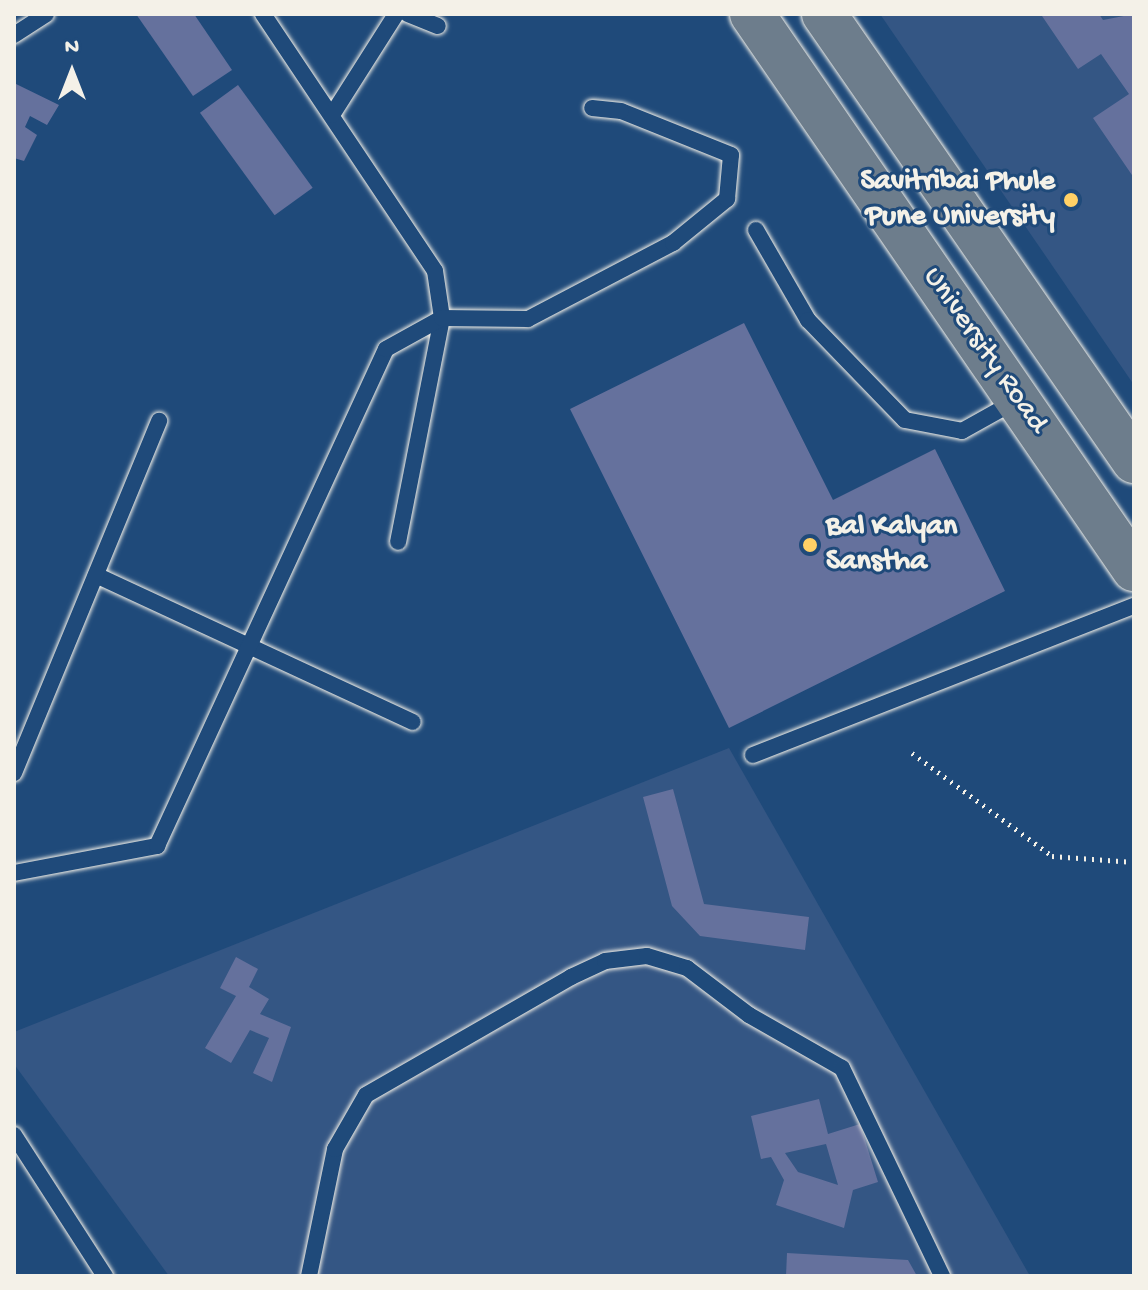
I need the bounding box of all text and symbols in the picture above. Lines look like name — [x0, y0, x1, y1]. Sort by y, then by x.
north arrow — [32, 32, 112, 112]
text: N — [65, 35, 79, 61]
place label: Savitribai Phule Pune University — [860, 165, 1055, 236]
marker: Savitribai Phule Pune University — [1062, 191, 1080, 209]
street label: University Road — [913, 261, 1055, 441]
place label: Bal Kalyan Sanstha — [826, 510, 957, 580]
marker: Bal Kalyan Sanstha — [801, 536, 819, 554]

